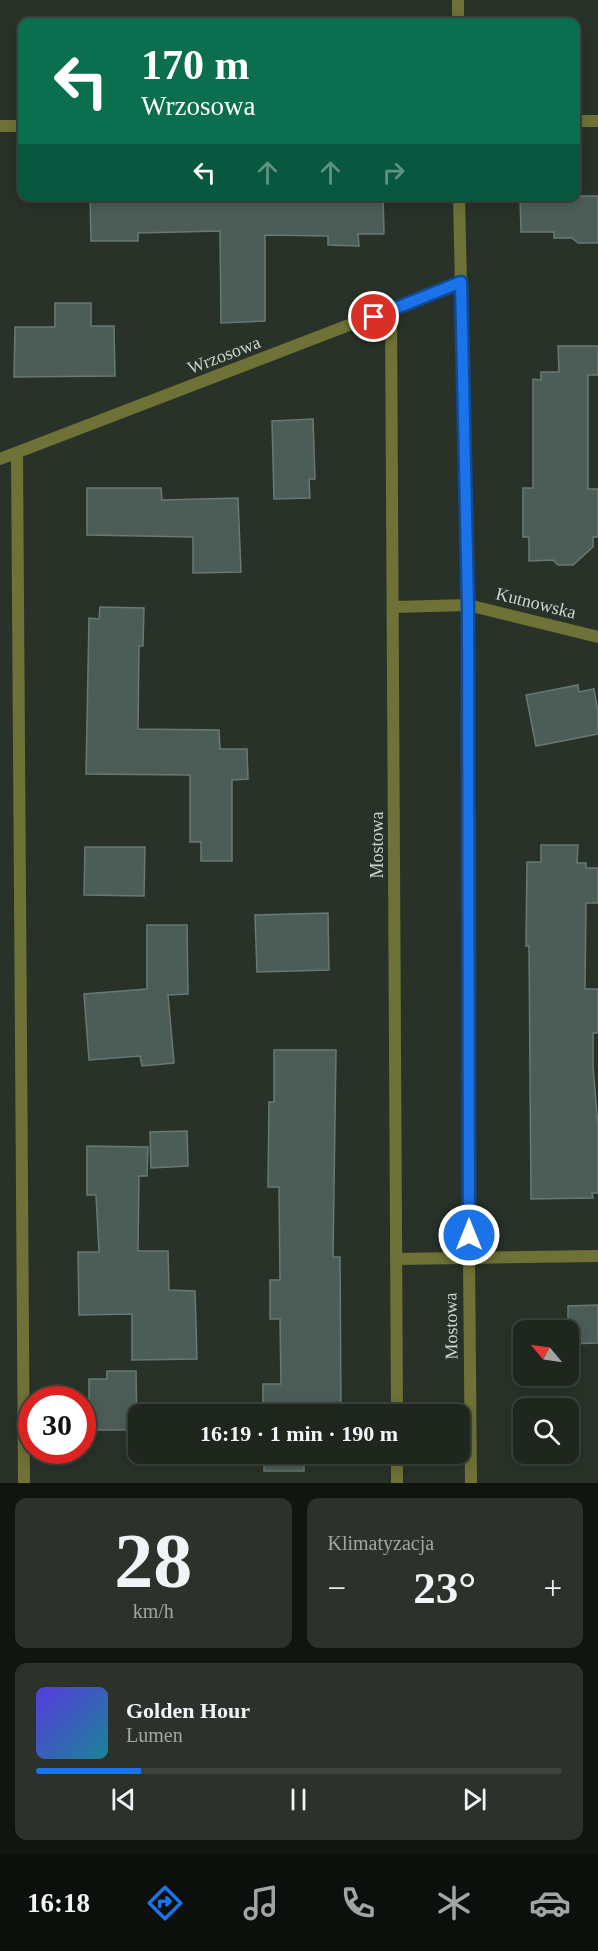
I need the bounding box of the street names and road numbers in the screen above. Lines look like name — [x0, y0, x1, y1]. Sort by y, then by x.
street label: Wrzosowa — [185, 332, 263, 378]
street label: Kutnowska — [494, 583, 578, 623]
street label: Mostowa — [367, 811, 387, 879]
street label: Mostowa — [440, 1292, 462, 1360]

